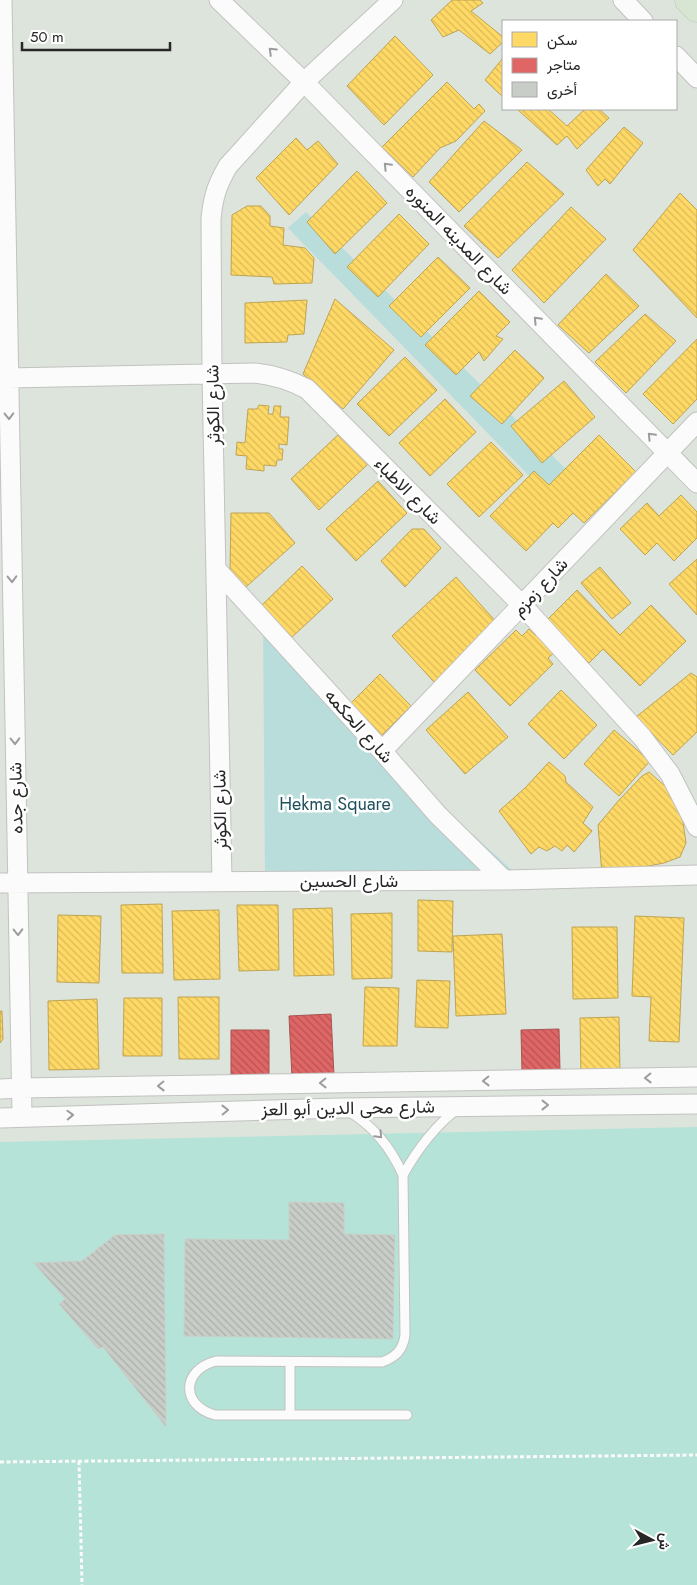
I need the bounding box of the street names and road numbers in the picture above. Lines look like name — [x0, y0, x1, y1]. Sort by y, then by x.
street label: شارع المدينه المنوره — [400, 179, 518, 301]
street label: شارع الكوثر — [199, 364, 227, 447]
street label: شارع الاطباء — [368, 451, 448, 531]
street label: شارع زمزم — [506, 552, 574, 622]
street label: شارع الحكمه — [319, 683, 399, 769]
street label: شارع جده — [2, 762, 30, 834]
street label: شارع الكوثر — [206, 769, 234, 852]
street label: شارع الحسين — [300, 868, 398, 894]
street label: شارع محى الدين أبو العز — [260, 1093, 435, 1123]

